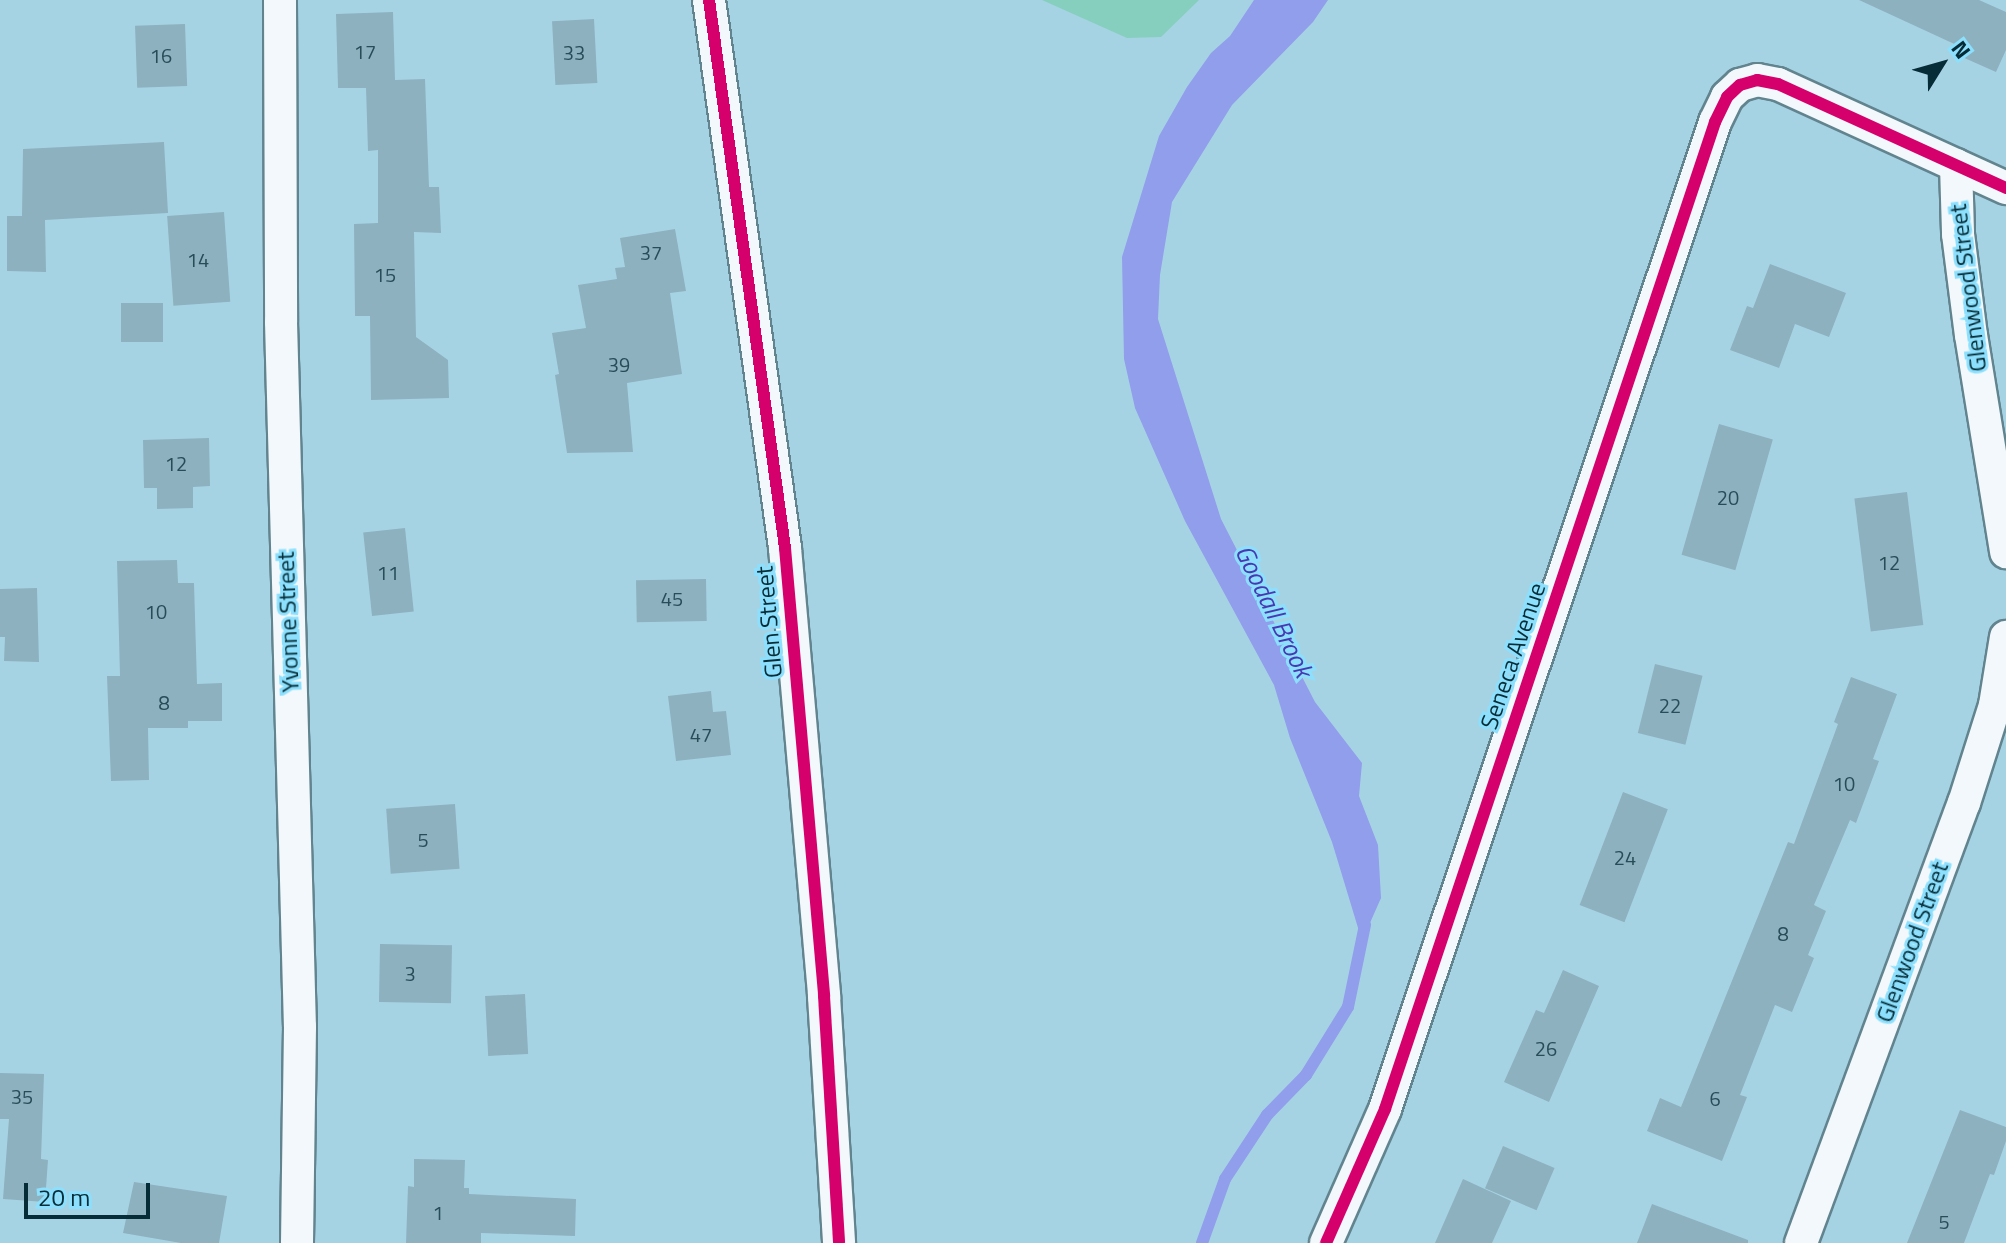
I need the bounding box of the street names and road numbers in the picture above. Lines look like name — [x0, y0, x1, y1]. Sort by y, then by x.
street label: Glenwood Street — [1943, 203, 1993, 373]
street label: Yvonne Street — [271, 551, 305, 693]
street label: Glen Street — [750, 565, 788, 679]
street label: Seneca Avenue — [1474, 579, 1552, 733]
street label: Glenwood Street — [1870, 858, 1954, 1026]

